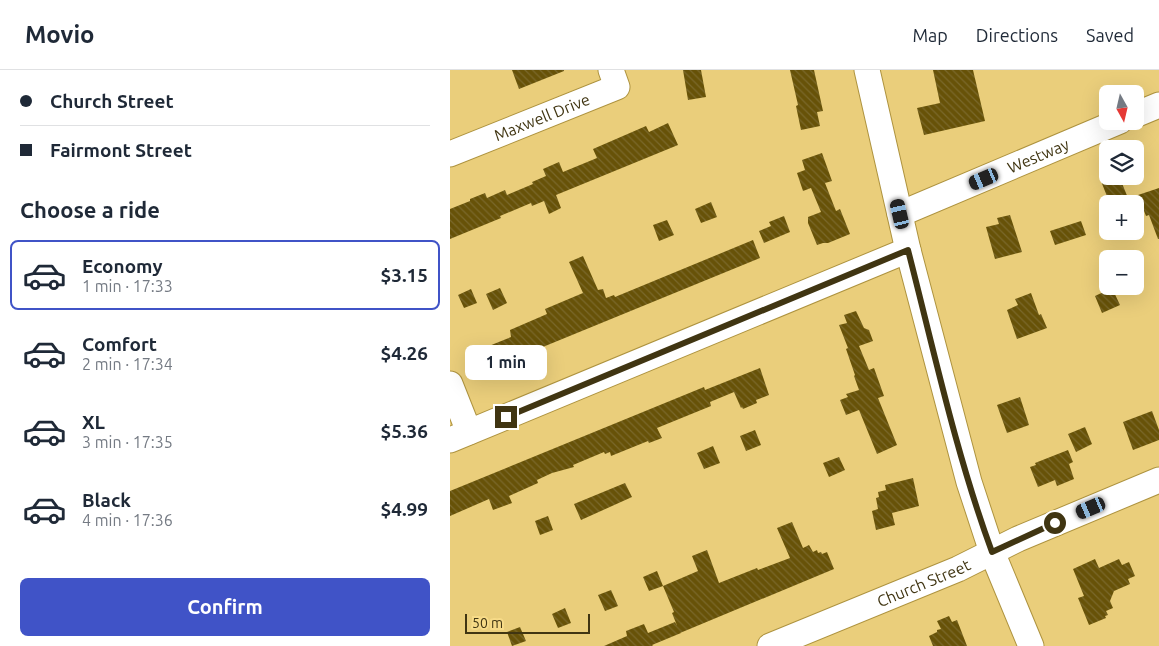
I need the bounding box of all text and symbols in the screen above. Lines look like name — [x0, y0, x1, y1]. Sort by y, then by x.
text: Movio — [25, 21, 95, 48]
text: Map — [912, 25, 948, 45]
text: Directions — [976, 25, 1058, 45]
text: Saved — [1086, 25, 1134, 45]
north arrow — [1099, 85, 1144, 130]
map controls — [1099, 85, 1144, 295]
text: Church Street — [50, 90, 174, 112]
street label: Maxwell Drive — [491, 90, 592, 144]
street label: Westway — [1005, 135, 1072, 177]
text: Fairmont Street — [50, 139, 192, 161]
button: layers — [1099, 140, 1144, 185]
car — [967, 166, 1000, 192]
button: + — [1099, 195, 1144, 240]
text: Choose a ride — [20, 197, 160, 222]
car — [889, 198, 910, 230]
button: − — [1099, 250, 1144, 295]
icon: car — [22, 253, 67, 298]
text: Economy — [82, 255, 163, 277]
text: $3.15 — [380, 264, 428, 286]
text: 1 min · 17:33 — [82, 277, 173, 295]
icon: car — [22, 331, 67, 376]
text: Comfort — [82, 333, 157, 355]
text: $4.26 — [380, 342, 428, 364]
callout: 1 min — [465, 344, 547, 380]
text: 1 min — [486, 353, 526, 371]
text: 2 min · 17:34 — [82, 355, 173, 373]
route end — [495, 406, 517, 428]
icon: car — [22, 409, 67, 454]
text: XL — [82, 411, 105, 433]
text: $5.36 — [380, 420, 428, 442]
text: 3 min · 17:35 — [82, 433, 173, 451]
icon: car — [22, 487, 67, 532]
text: Black — [82, 489, 131, 511]
car — [1074, 495, 1107, 521]
text: $4.99 — [380, 498, 428, 520]
text: 4 min · 17:36 — [82, 511, 173, 529]
route start — [1044, 512, 1066, 534]
street label: Church Street — [874, 555, 974, 610]
button: Confirm — [20, 578, 430, 636]
scale bar — [465, 611, 590, 634]
text: 50 m — [472, 615, 503, 631]

